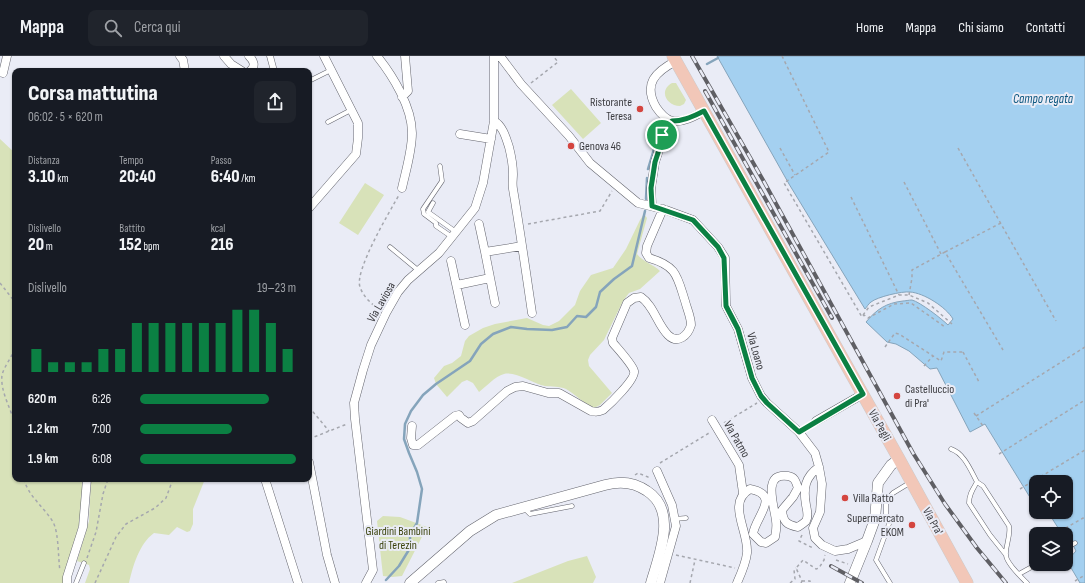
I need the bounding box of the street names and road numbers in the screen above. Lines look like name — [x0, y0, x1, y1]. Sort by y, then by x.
street label: Via Laviosa — [364, 279, 399, 325]
street label: Via Loano — [743, 331, 768, 372]
street label: Via Pegli — [865, 407, 894, 444]
street label: Via Patmo — [720, 418, 753, 460]
street label: Via Pra' — [919, 505, 946, 538]

